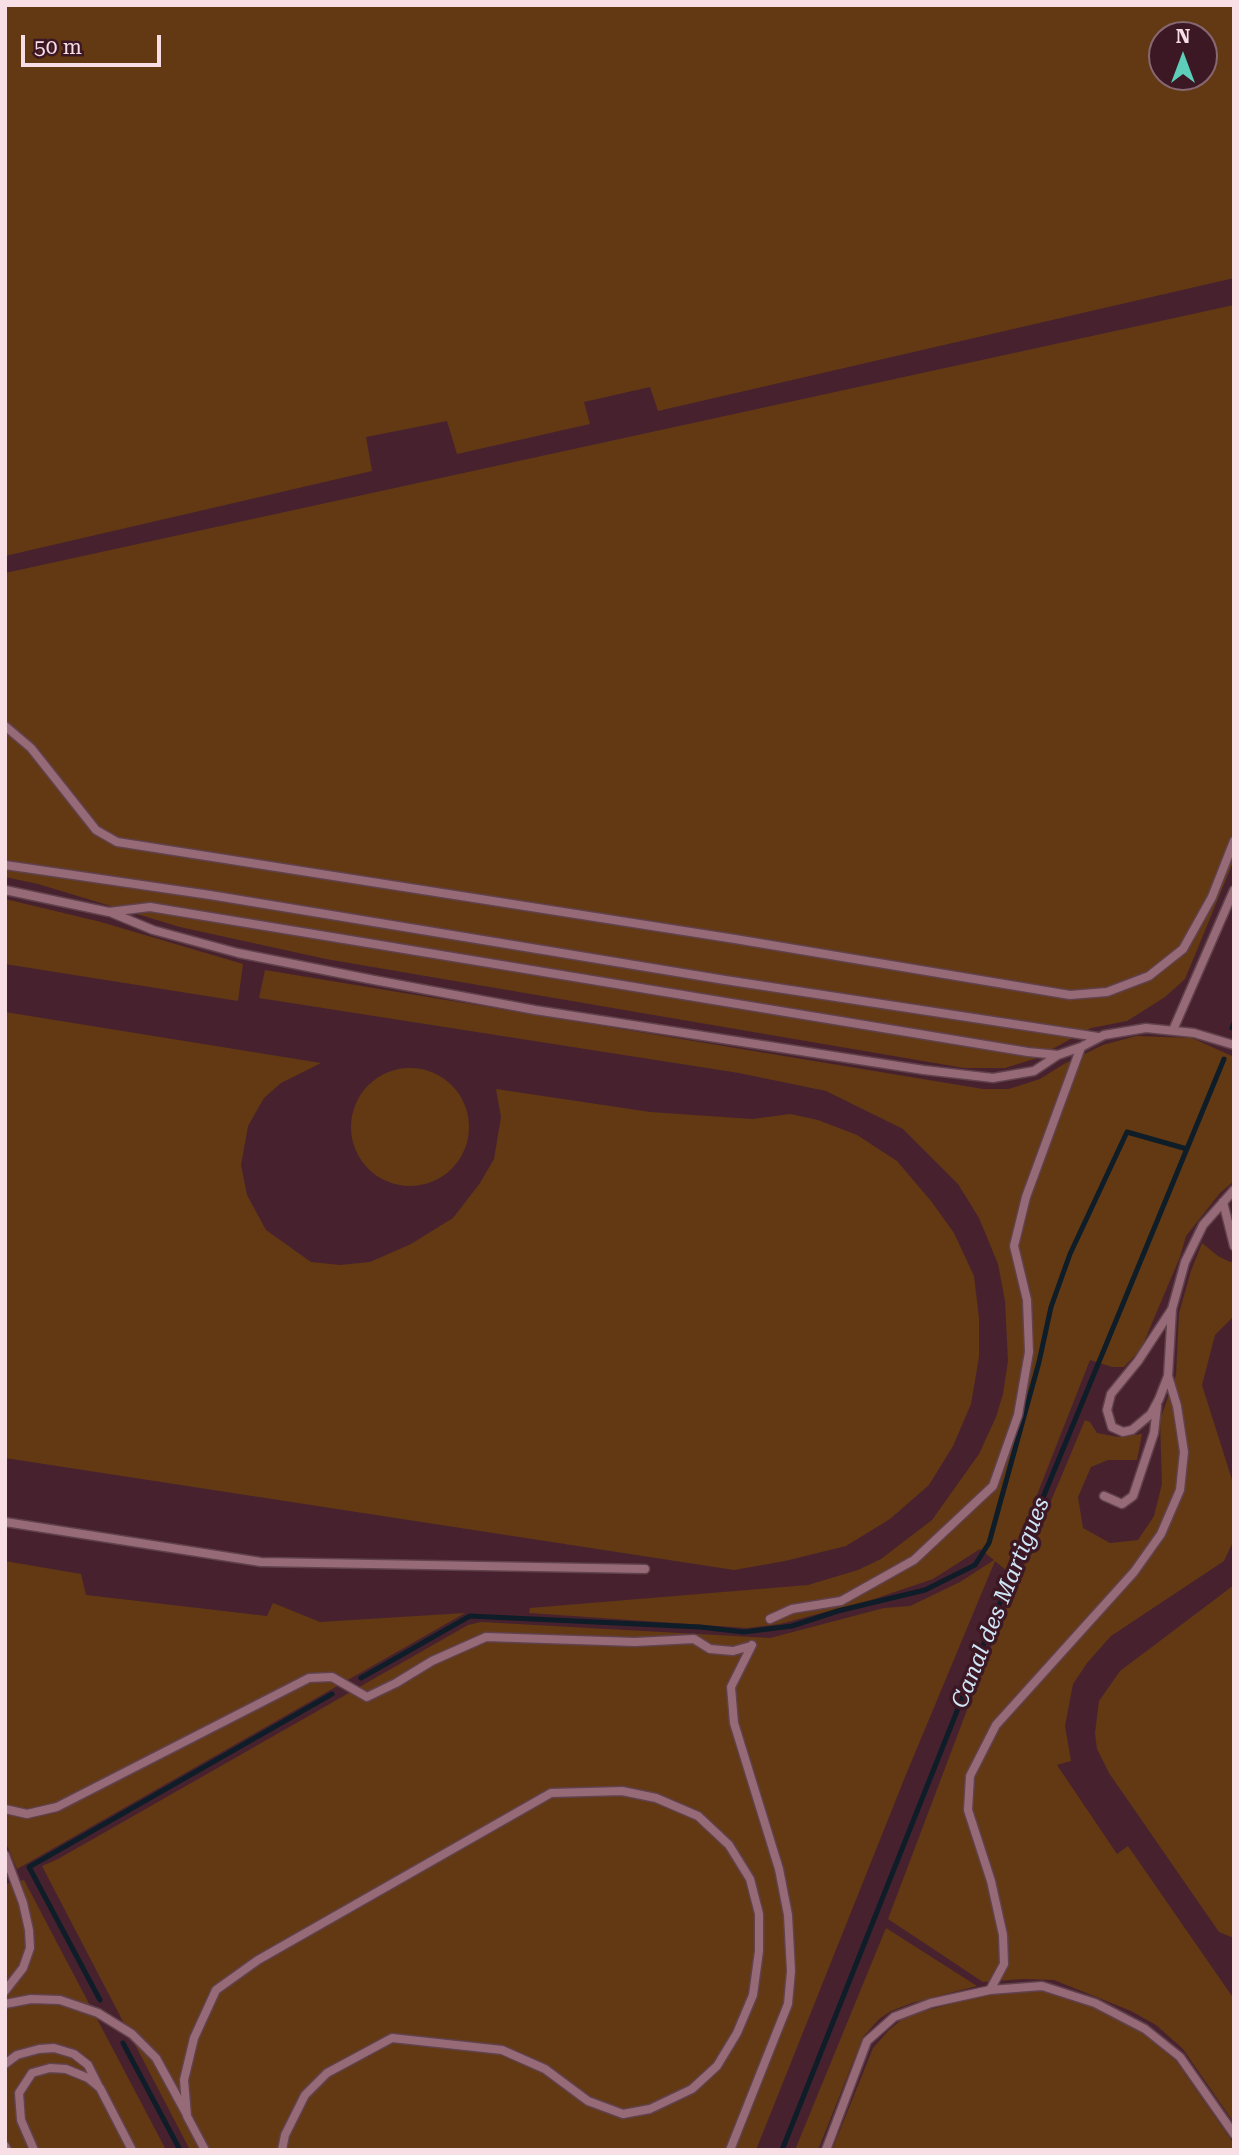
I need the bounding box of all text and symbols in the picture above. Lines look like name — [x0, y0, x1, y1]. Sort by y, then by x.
scale bar — [24, 21, 164, 65]
north arrow — [1148, 21, 1218, 91]
text: N — [1176, 25, 1190, 48]
text: 50 m — [34, 35, 82, 59]
water label: Canal des Martigues — [946, 1494, 1056, 1712]

